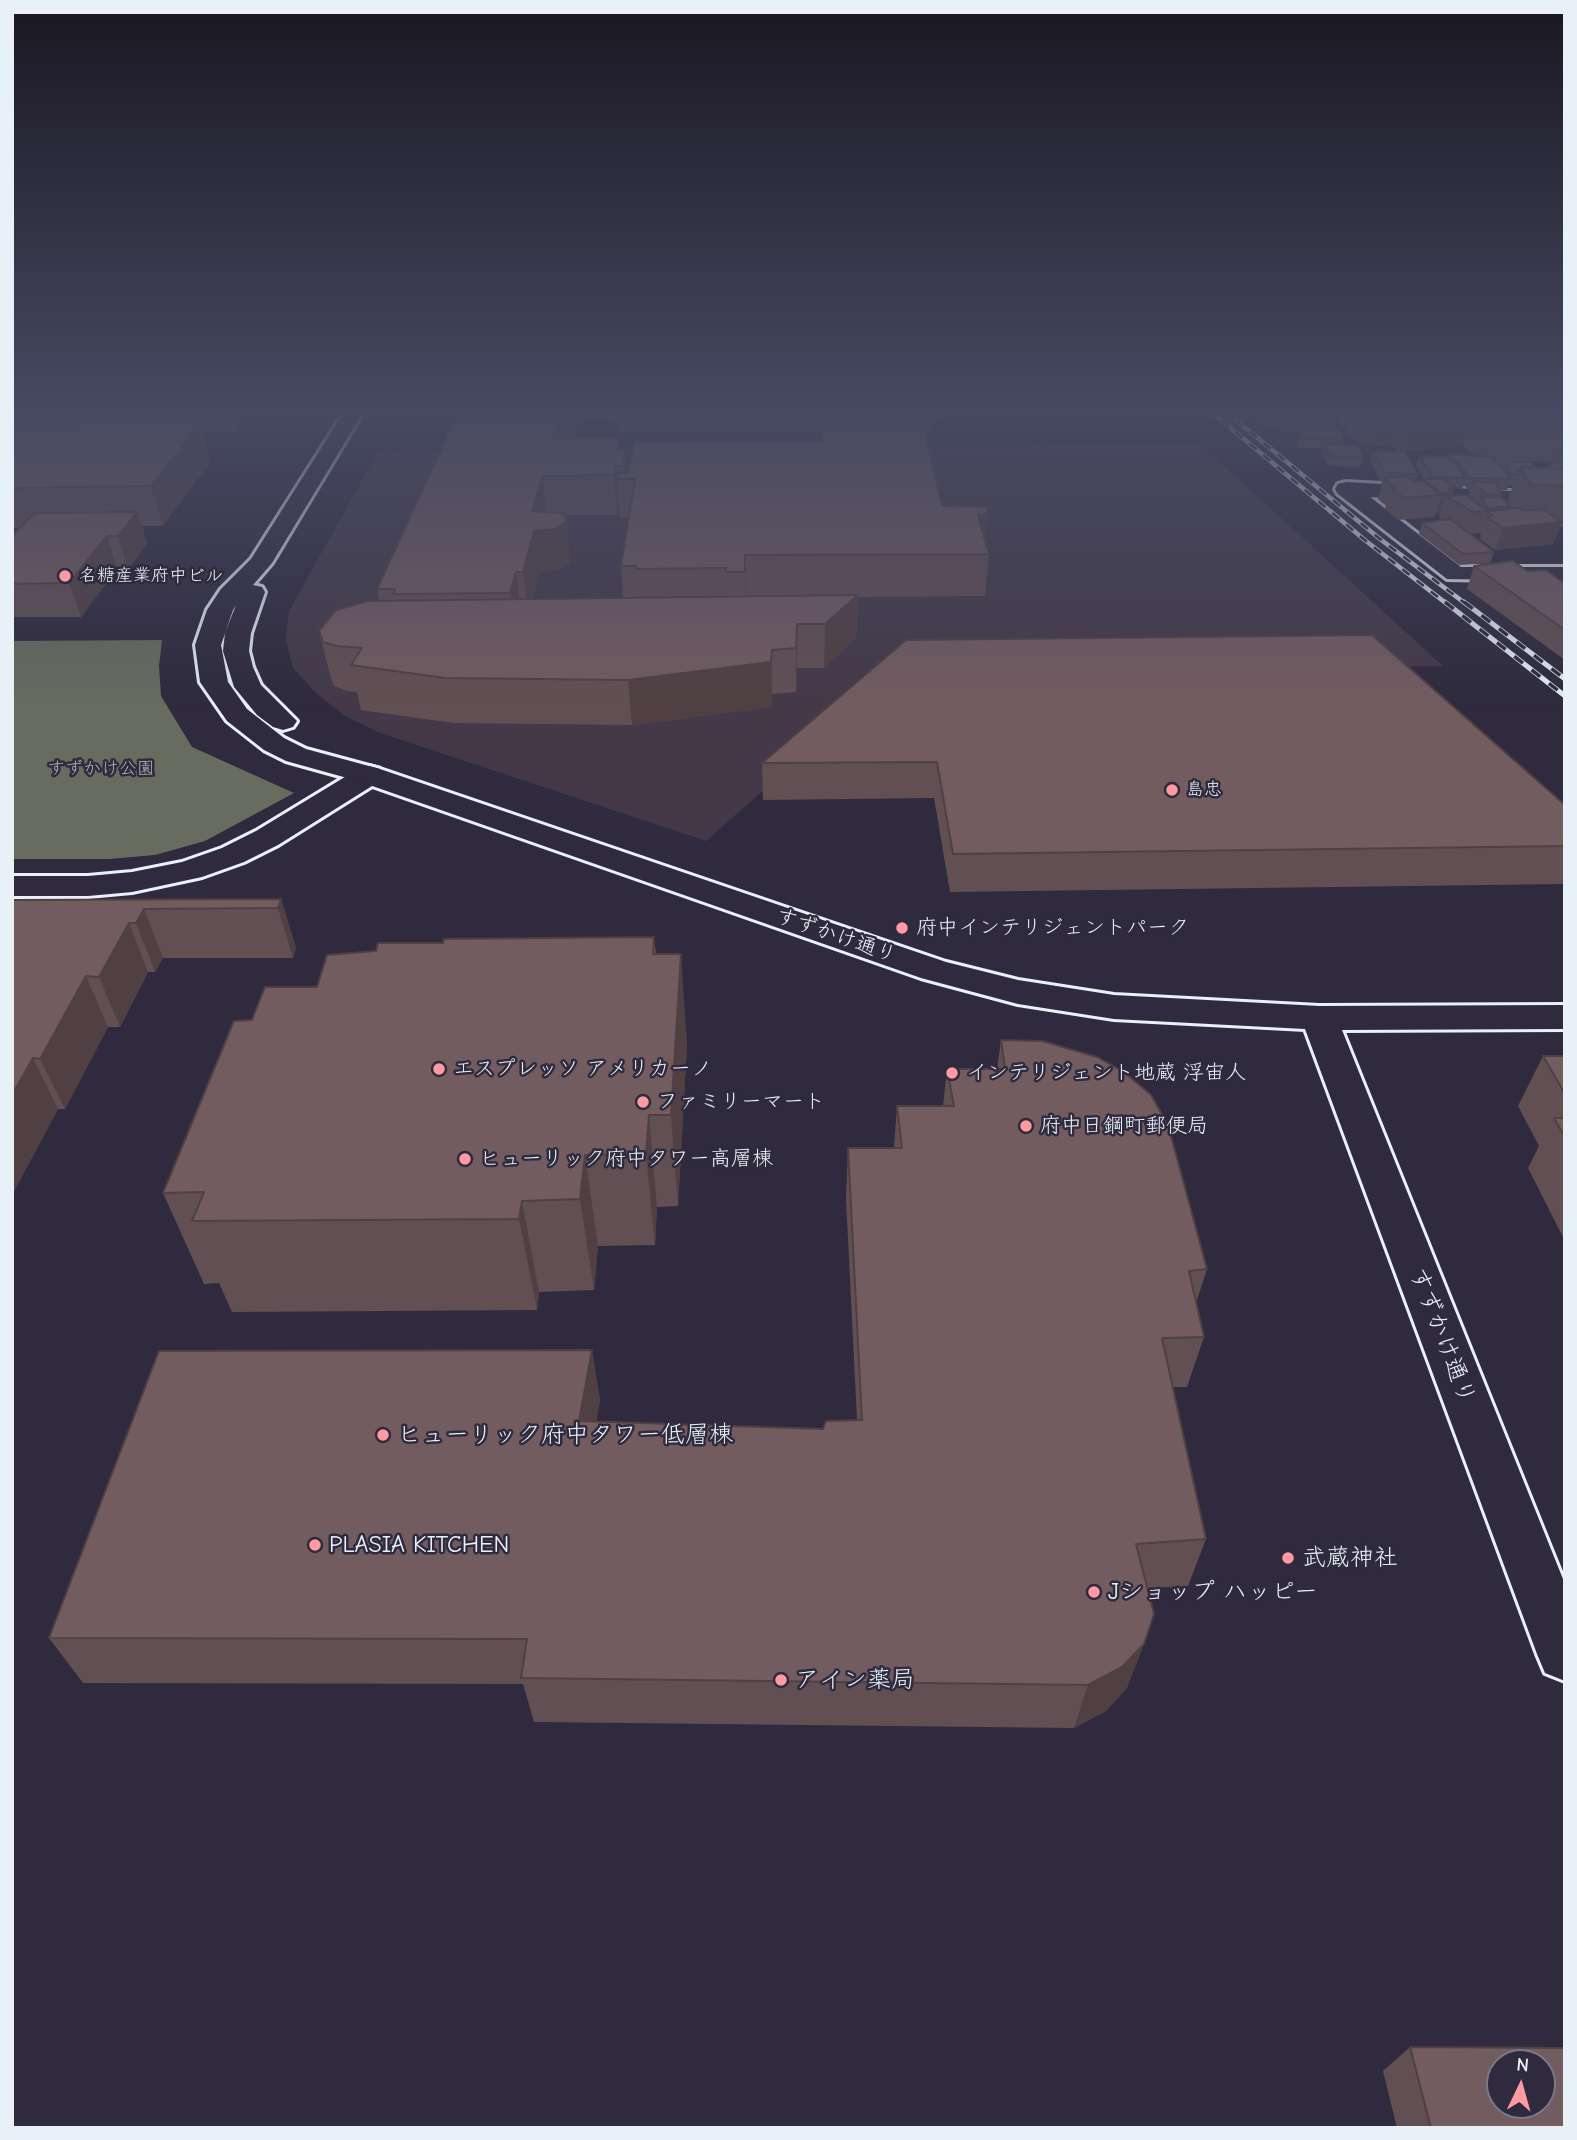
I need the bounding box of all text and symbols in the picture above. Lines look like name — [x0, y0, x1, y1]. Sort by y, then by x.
place label: 名糖産業府中ビル — [79, 565, 223, 587]
marker: 名糖産業府中ビル — [57, 568, 73, 584]
park label: すずかけ公園 — [47, 758, 155, 780]
place label: 島忠 — [1186, 779, 1222, 801]
marker: 島忠 — [1164, 782, 1180, 798]
street label: すずかけ通り — [772, 904, 900, 968]
place label: 府中インテリジェントパーク — [916, 915, 1189, 941]
marker: 府中インテリジェントパーク — [894, 920, 910, 936]
place label: エスプレッソ アメリカーノ — [453, 1056, 712, 1082]
place label: インテリジェント地蔵 浮宙人 — [966, 1060, 1246, 1086]
marker: エスプレッソ アメリカーノ — [431, 1061, 447, 1077]
marker: インテリジェント地蔵 浮宙人 — [944, 1065, 960, 1081]
place label: ファミリーマート — [657, 1089, 825, 1115]
marker: ファミリーマート — [635, 1094, 651, 1110]
place label: 府中日鋼町郵便局 — [1040, 1113, 1208, 1139]
marker: 府中日鋼町郵便局 — [1018, 1118, 1034, 1134]
place label: ヒューリック府中タワー高層棟 — [479, 1146, 773, 1172]
marker: ヒューリック府中タワー高層棟 — [457, 1151, 473, 1167]
street label: すずかけ通り — [1403, 1264, 1481, 1408]
place label: ヒューリック府中タワー低層棟 — [397, 1421, 733, 1449]
marker: ヒューリック府中タワー低層棟 — [375, 1427, 391, 1443]
place label: PLASIA KITCHEN — [329, 1531, 509, 1559]
marker: PLASIA KITCHEN — [307, 1537, 323, 1553]
place label: 武蔵神社 — [1302, 1544, 1398, 1572]
marker: 武蔵神社 — [1280, 1550, 1296, 1566]
place label: Jショップ ハッピー — [1108, 1578, 1318, 1606]
marker: Jショップ ハッピー — [1086, 1584, 1102, 1600]
place label: アイン薬局 — [795, 1666, 915, 1694]
marker: アイン薬局 — [773, 1672, 789, 1688]
north arrow — [1486, 2049, 1556, 2119]
text: N — [1516, 2054, 1530, 2077]

